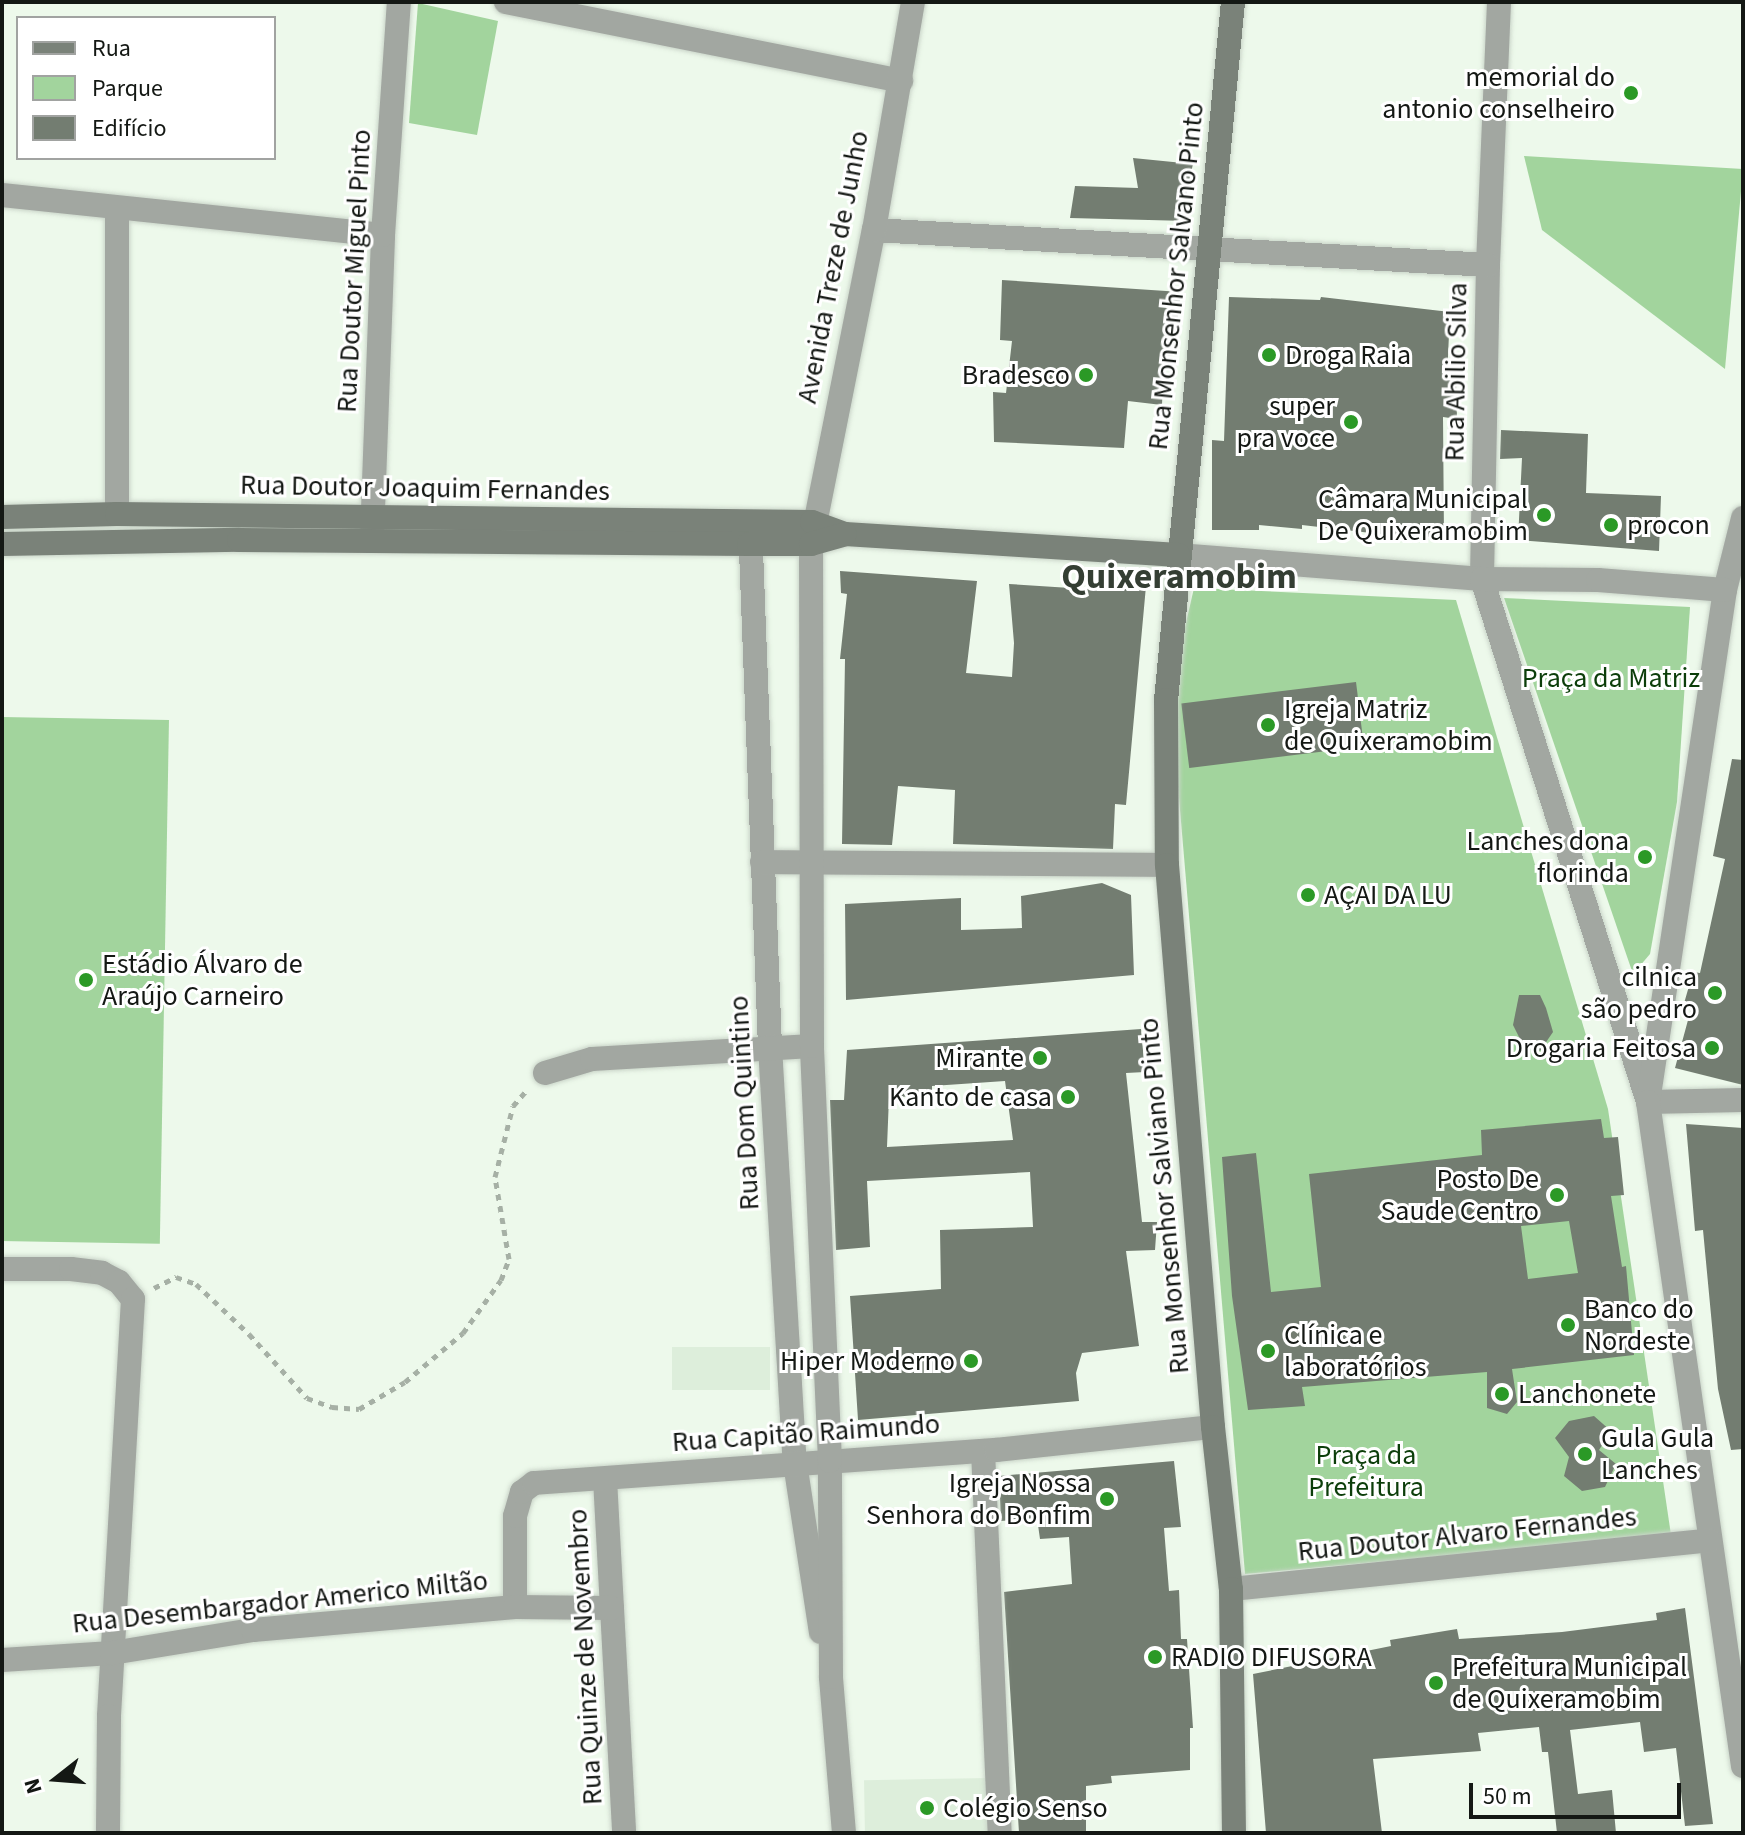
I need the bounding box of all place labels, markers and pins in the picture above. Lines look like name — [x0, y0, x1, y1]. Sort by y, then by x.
place label: memorial do antonio conselheiro — [1382, 60, 1615, 126]
marker: memorial do antonio conselheiro — [1622, 84, 1640, 102]
place label: Droga Raia — [1285, 338, 1411, 372]
marker: Droga Raia — [1260, 346, 1278, 364]
place label: Bradesco — [962, 358, 1070, 392]
marker: Bradesco — [1077, 366, 1095, 384]
place label: super pra voce — [1236, 389, 1335, 455]
marker: super pra voce — [1342, 413, 1360, 431]
place label: Câmara Municipal De Quixeramobim — [1318, 482, 1528, 548]
marker: Câmara Municipal De Quixeramobim — [1535, 506, 1553, 524]
place label: procon — [1627, 508, 1710, 542]
marker: procon — [1602, 516, 1620, 534]
place label: Igreja Matriz de Quixeramobim — [1284, 692, 1493, 758]
marker: Igreja Matriz de Quixeramobim — [1259, 716, 1277, 734]
place label: Lanches dona florinda — [1467, 824, 1629, 890]
marker: Lanches dona florinda — [1636, 848, 1654, 866]
place label: AÇAI DA LU — [1324, 878, 1452, 912]
marker: AÇAI DA LU — [1299, 886, 1317, 904]
place label: Estádio Álvaro de Araújo Carneiro — [102, 947, 303, 1013]
place label: cilnica são pedro — [1581, 960, 1697, 1026]
marker: Estádio Álvaro de Araújo Carneiro — [77, 971, 95, 989]
marker: cilnica são pedro — [1704, 982, 1726, 1004]
place label: Drogaria Feitosa — [1506, 1031, 1696, 1065]
marker: Drogaria Feitosa — [1703, 1039, 1721, 1057]
place label: Mirante — [935, 1041, 1024, 1075]
marker: Mirante — [1031, 1049, 1049, 1067]
place label: Kanto de casa — [889, 1080, 1052, 1114]
marker: Kanto de casa — [1059, 1088, 1077, 1106]
place label: Posto De Saude Centro — [1380, 1162, 1539, 1228]
marker: Posto De Saude Centro — [1546, 1184, 1568, 1206]
place label: Banco do Nordeste — [1584, 1292, 1694, 1358]
marker: Banco do Nordeste — [1559, 1316, 1577, 1334]
place label: Clínica e laboratórios — [1284, 1318, 1426, 1384]
marker: Clínica e laboratórios — [1259, 1342, 1277, 1360]
place label: Hiper Moderno — [780, 1344, 955, 1378]
marker: Hiper Moderno — [962, 1352, 980, 1370]
place label: Lanchonete — [1518, 1377, 1656, 1411]
marker: Lanchonete — [1493, 1385, 1511, 1403]
place label: Gula Gula Lanches — [1601, 1421, 1714, 1487]
marker: Gula Gula Lanches — [1576, 1445, 1594, 1463]
place label: Igreja Nossa Senhora do Bonfim — [866, 1466, 1091, 1532]
marker: Igreja Nossa Senhora do Bonfim — [1098, 1490, 1116, 1508]
place label: RADIO DIFUSORA — [1171, 1640, 1372, 1674]
marker: RADIO DIFUSORA — [1146, 1648, 1164, 1666]
place label: Prefeitura Municipal de Quixeramobim — [1452, 1650, 1687, 1716]
marker: Prefeitura Municipal de Quixeramobim — [1427, 1674, 1445, 1692]
place label: Colégio Senso — [943, 1791, 1108, 1825]
marker: Colégio Senso — [918, 1799, 936, 1817]

